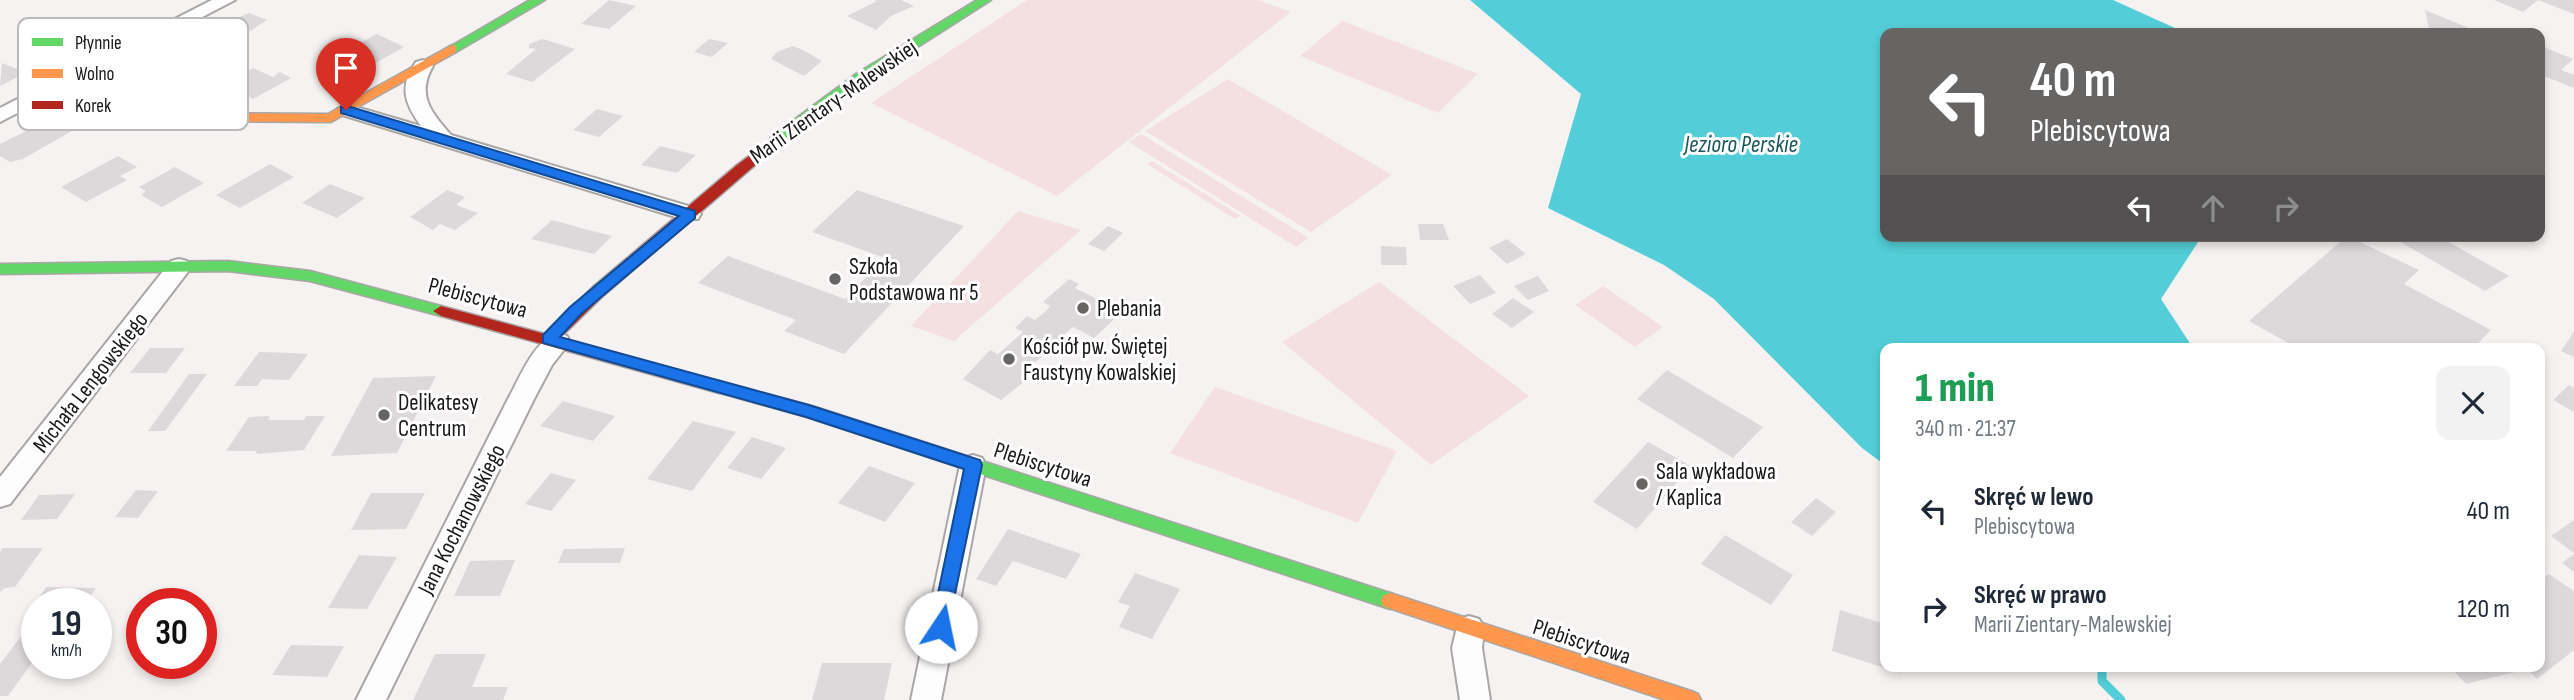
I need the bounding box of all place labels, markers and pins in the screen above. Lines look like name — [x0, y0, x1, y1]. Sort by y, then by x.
pin — [316, 38, 376, 110]
place label: Szkoła Podstawowa nr 5 — [849, 253, 978, 307]
marker: Szkoła Podstawowa nr 5 — [827, 271, 843, 287]
place label: Plebania — [1097, 295, 1162, 323]
marker: Plebania — [1075, 300, 1091, 316]
place label: Kościół pw. Świętej Faustyny Kowalskiej — [1023, 333, 1176, 387]
marker: Kościół pw. Świętej Faustyny Kowalskiej — [1001, 351, 1017, 367]
place label: Delikatesy Centrum — [398, 389, 479, 443]
marker: Delikatesy Centrum — [376, 407, 392, 423]
place label: Sala wykładowa / Kaplica — [1656, 458, 1776, 512]
marker: Sala wykładowa / Kaplica — [1634, 476, 1650, 492]

